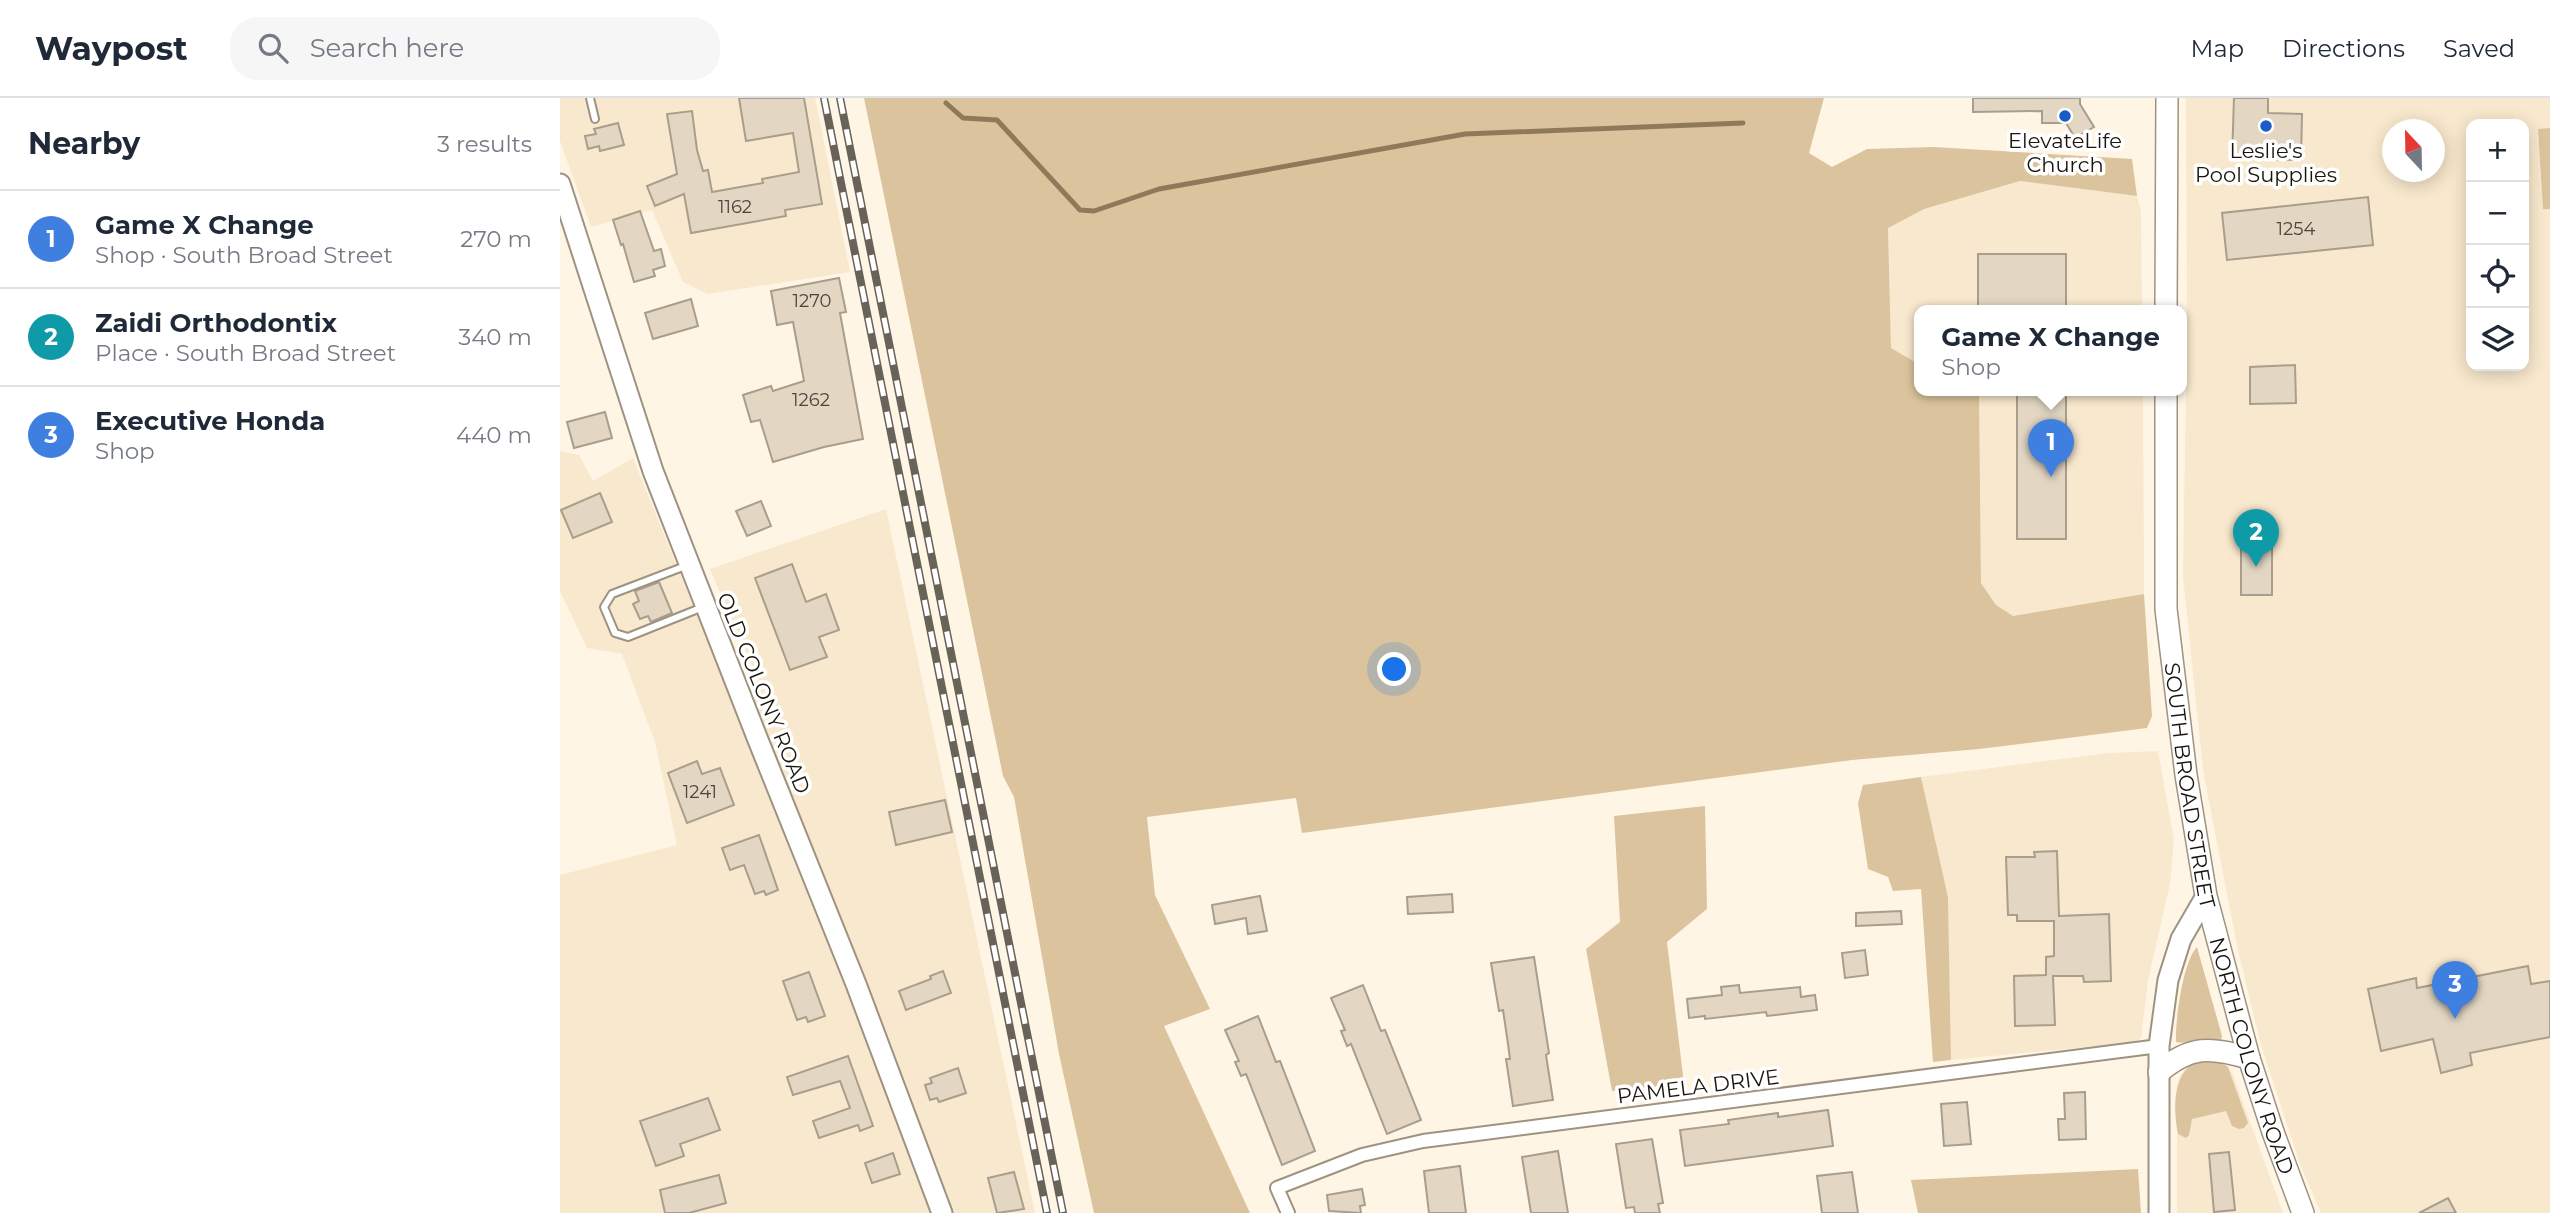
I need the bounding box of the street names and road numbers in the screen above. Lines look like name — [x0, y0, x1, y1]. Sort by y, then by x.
street label: OLD COLONY ROAD — [712, 589, 816, 797]
street label: SOUTH BROAD STREET — [2160, 661, 2221, 911]
street label: NORTH COLONY ROAD — [2205, 934, 2300, 1178]
street label: PAMELA DRIVE — [1615, 1064, 1781, 1108]

